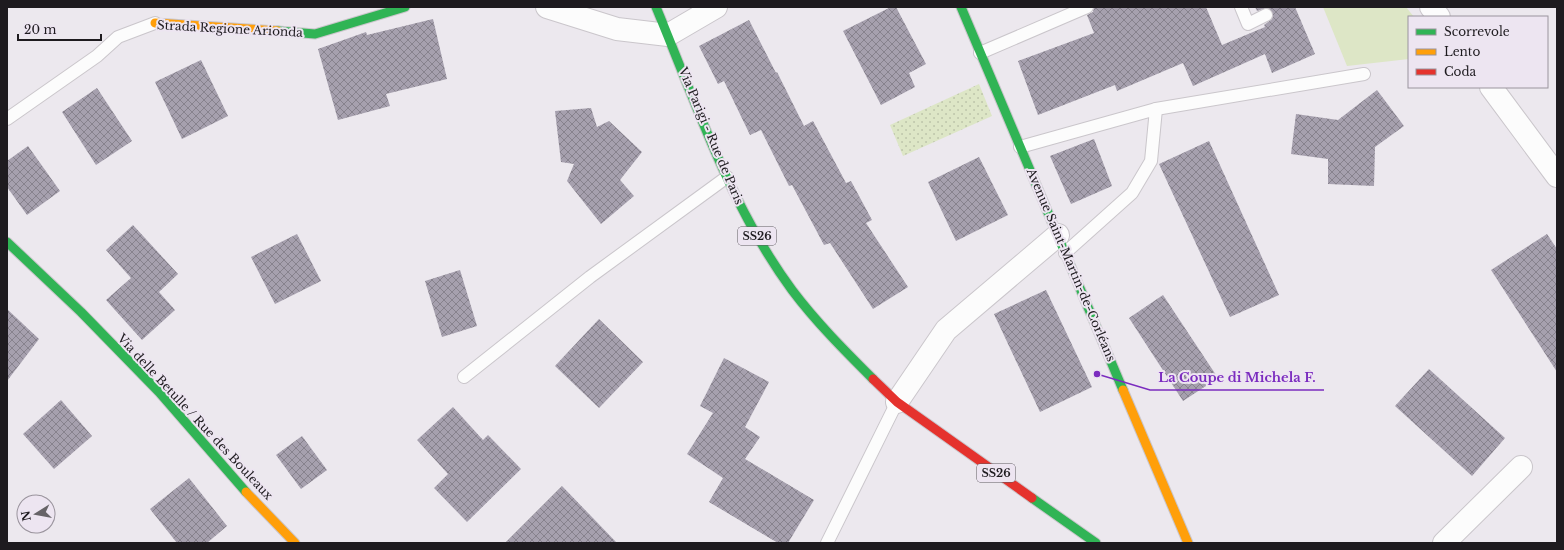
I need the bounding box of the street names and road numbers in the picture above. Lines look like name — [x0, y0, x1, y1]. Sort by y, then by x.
street label: Strada Regione Arionda — [157, 17, 304, 40]
street label: Via Parigi - Rue de Paris — [675, 64, 747, 207]
street label: Avenue Saint-Martin-de-Corléans — [1023, 165, 1119, 364]
road number: SS26 — [738, 227, 776, 245]
street label: Via delle Betulle / Rue des Bouleaux — [114, 330, 277, 503]
road number: SS26 — [977, 464, 1015, 482]

